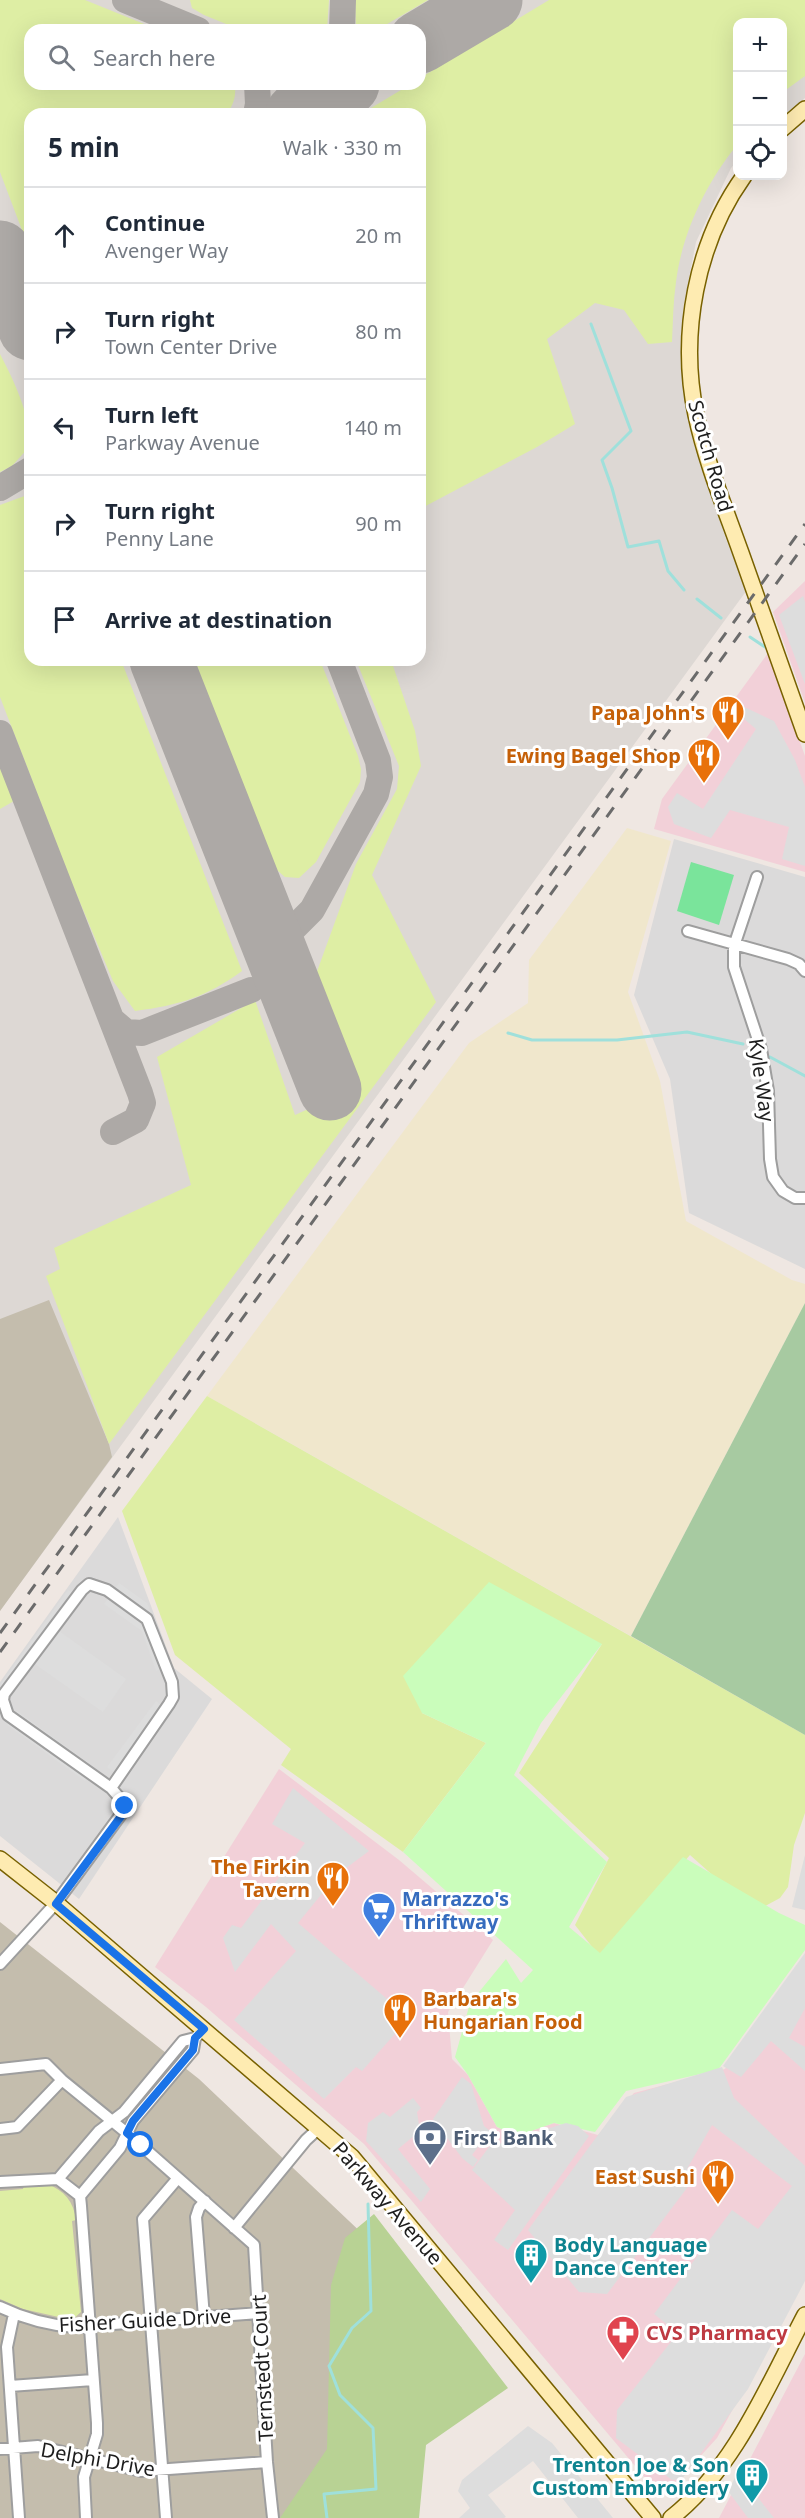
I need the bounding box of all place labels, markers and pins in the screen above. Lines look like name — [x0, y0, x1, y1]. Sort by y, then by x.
restaurant icon: Papa John's — [710, 694, 746, 741]
place label: Papa John's — [591, 699, 705, 726]
restaurant icon: Ewing Bagel Shop — [686, 737, 722, 784]
place label: Ewing Bagel Shop — [506, 742, 681, 769]
place label: The Firkin Tavern — [211, 1853, 310, 1903]
restaurant icon: The Firkin Tavern — [315, 1860, 351, 1907]
place label: Marrazzo's Thriftway — [402, 1885, 509, 1935]
supermarket icon: Marrazzo's Thriftway — [361, 1891, 397, 1938]
place label: Barbara's Hungarian Food — [423, 1985, 583, 2035]
restaurant icon: Barbara's Hungarian Food — [382, 1992, 418, 2039]
bank icon: First Bank — [412, 2119, 448, 2166]
place label: First Bank — [453, 2124, 554, 2151]
restaurant icon: East Sushi — [700, 2158, 736, 2205]
place label: East Sushi — [595, 2163, 695, 2190]
place label: Body Language Dance Center — [554, 2231, 707, 2281]
building icon: Body Language Dance Center — [513, 2237, 549, 2284]
pharmacy icon: CVS Pharmacy — [605, 2314, 641, 2361]
place label: CVS Pharmacy — [646, 2319, 788, 2346]
place label: Trenton Joe & Son Custom Embroidery — [532, 2451, 730, 2501]
building icon: Trenton Joe & Son Custom Embroidery — [734, 2457, 770, 2504]

